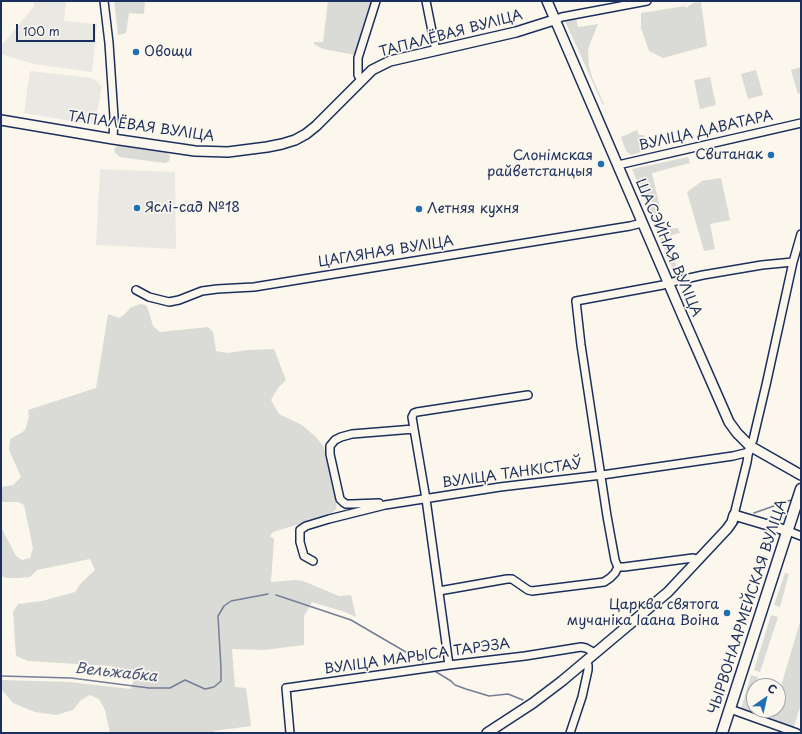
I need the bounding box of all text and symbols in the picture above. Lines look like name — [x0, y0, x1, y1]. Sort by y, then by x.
street label: ТАПАЛЁВАЯ ВУЛІЦА — [378, 7, 524, 61]
scale bar — [18, 16, 97, 42]
text: 100 m — [23, 22, 60, 40]
place label: Овощи — [144, 44, 192, 60]
marker: Овощи — [131, 47, 141, 57]
street label: ВУЛІЦА ДАВАТАРА — [637, 107, 775, 155]
street label: ТАПАЛЁВАЯ ВУЛІЦА — [67, 108, 215, 146]
place label: Свитанак — [695, 147, 763, 163]
place label: Слонімская райветстанцыя — [487, 148, 593, 180]
marker: Свитанак — [766, 150, 776, 160]
marker: Слонімская райветстанцыя — [596, 159, 606, 169]
street label: ШАСЭЙНАЯ ВУЛІЦА — [631, 176, 705, 320]
place label: Яслі-сад №18 — [145, 200, 240, 216]
place label: Летняя кухня — [427, 201, 519, 217]
marker: Яслі-сад №18 — [132, 203, 142, 213]
marker: Летняя кухня — [414, 204, 424, 214]
street label: ЦАГЛЯНАЯ ВУЛІЦА — [317, 233, 455, 271]
street label: ВУЛІЦА ТАНКІСТАЎ — [441, 456, 583, 492]
street label: ЧЫРВОНААРМЕЙСКАЯ ВУЛІЦА — [705, 497, 791, 717]
place label: Царква святога мучаніка Іаана Воіна — [567, 597, 719, 630]
marker: Царква святога мучаніка Іаана Воіна — [722, 608, 732, 618]
street label: ВУЛІЦА МАРЫСА ТАРЭЗА — [323, 636, 511, 678]
water label: Вельжабка — [74, 660, 158, 686]
north arrow — [746, 678, 786, 718]

